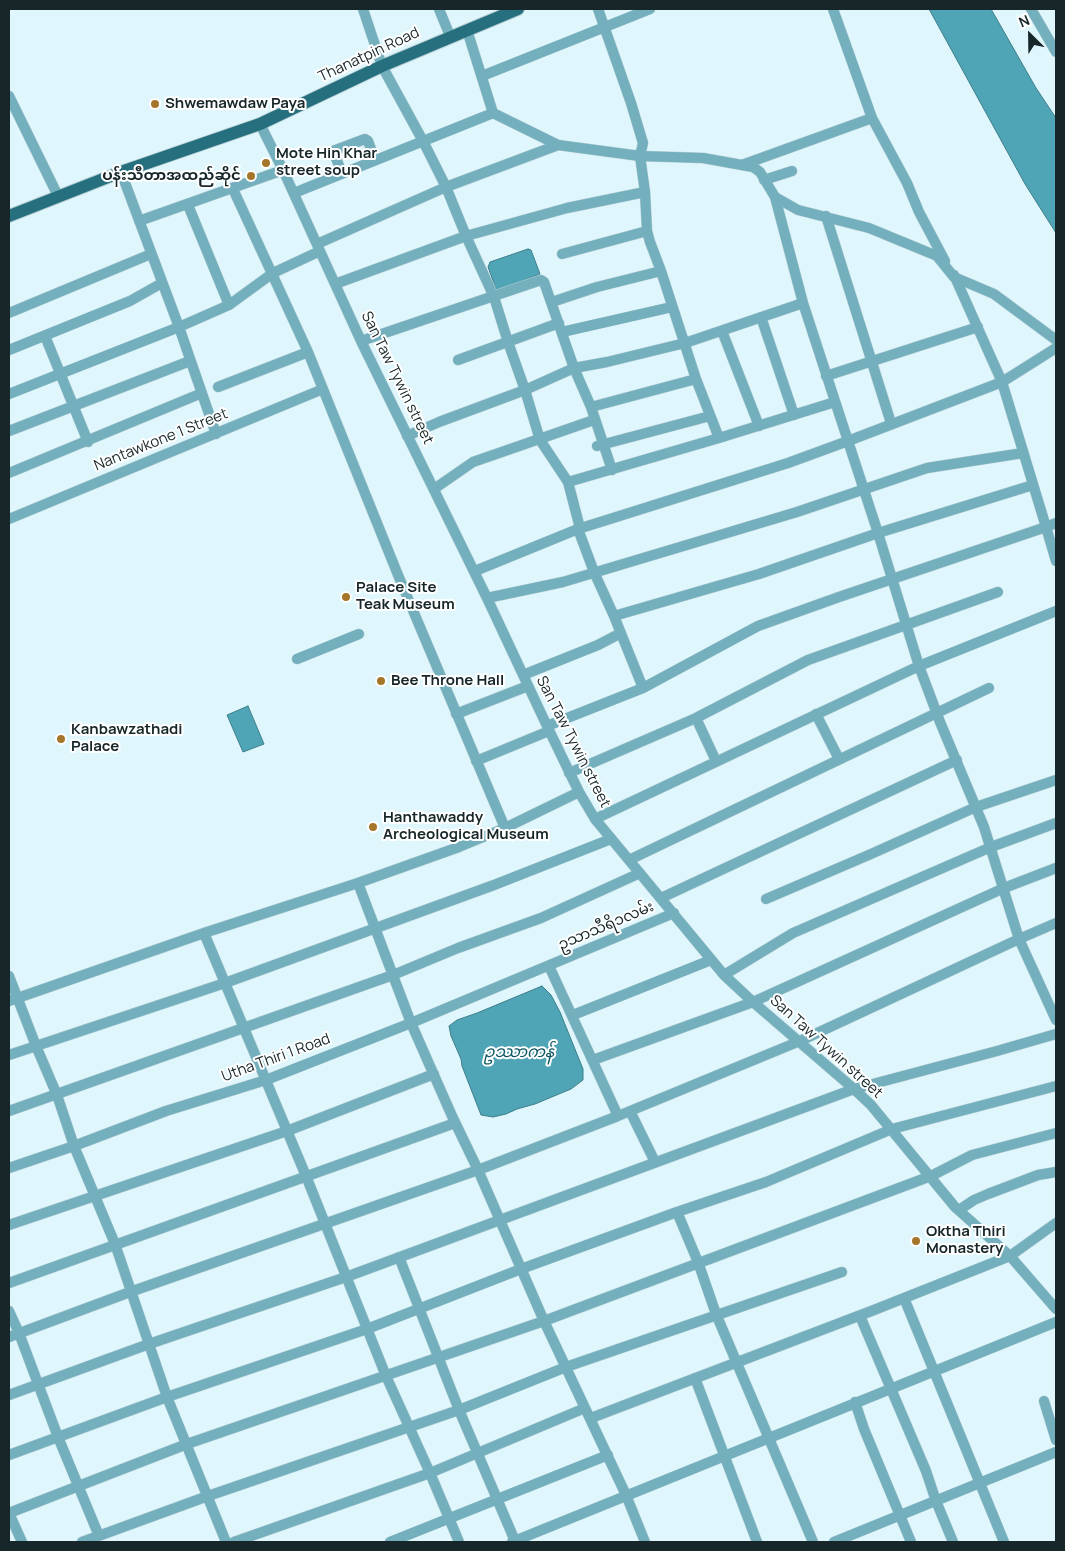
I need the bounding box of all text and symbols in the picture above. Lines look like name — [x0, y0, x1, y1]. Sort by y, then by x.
north arrow — [1005, 10, 1055, 60]
text: N — [1016, 10, 1032, 31]
street label: Thanatpin Road — [316, 24, 422, 86]
place label: Shwemawdaw Paya — [165, 95, 305, 113]
marker: Shwemawdaw Paya — [149, 98, 161, 110]
place label: Mote Hin Khar street soup — [276, 145, 377, 180]
marker: Mote Hin Khar street soup — [260, 157, 272, 169]
place label: ပန်းသီတာအထည်ဆိုင် — [102, 167, 241, 185]
marker: ပန်းသီတာအထည်ဆိုင် — [245, 170, 257, 182]
street label: San Taw Tywin street — [357, 309, 437, 447]
street label: Nantawkone 1 Street — [91, 405, 231, 475]
place label: Palace Site Teak Museum — [356, 579, 455, 614]
marker: Palace Site Teak Museum — [340, 591, 352, 603]
place label: Bee Throne Hall — [391, 672, 504, 690]
street label: San Taw Tywin street — [532, 673, 614, 811]
marker: Bee Throne Hall — [375, 675, 387, 687]
place label: Kanbawzathadi Palace — [71, 721, 183, 756]
marker: Kanbawzathadi Palace — [55, 733, 67, 745]
place label: Hanthawaddy Archeological Museum — [383, 809, 549, 844]
marker: Hanthawaddy Archeological Museum — [367, 821, 379, 833]
street label: ဥသာသီရိ၁လမ်း — [555, 898, 657, 954]
street label: San Taw Tywin street — [766, 992, 886, 1102]
street label: Utha Thiri 1 Road — [219, 1030, 333, 1086]
water label: ဥဿာကန် — [484, 1043, 554, 1063]
place label: Oktha Thiri Monastery — [926, 1223, 1006, 1258]
marker: Oktha Thiri Monastery — [910, 1235, 922, 1247]

